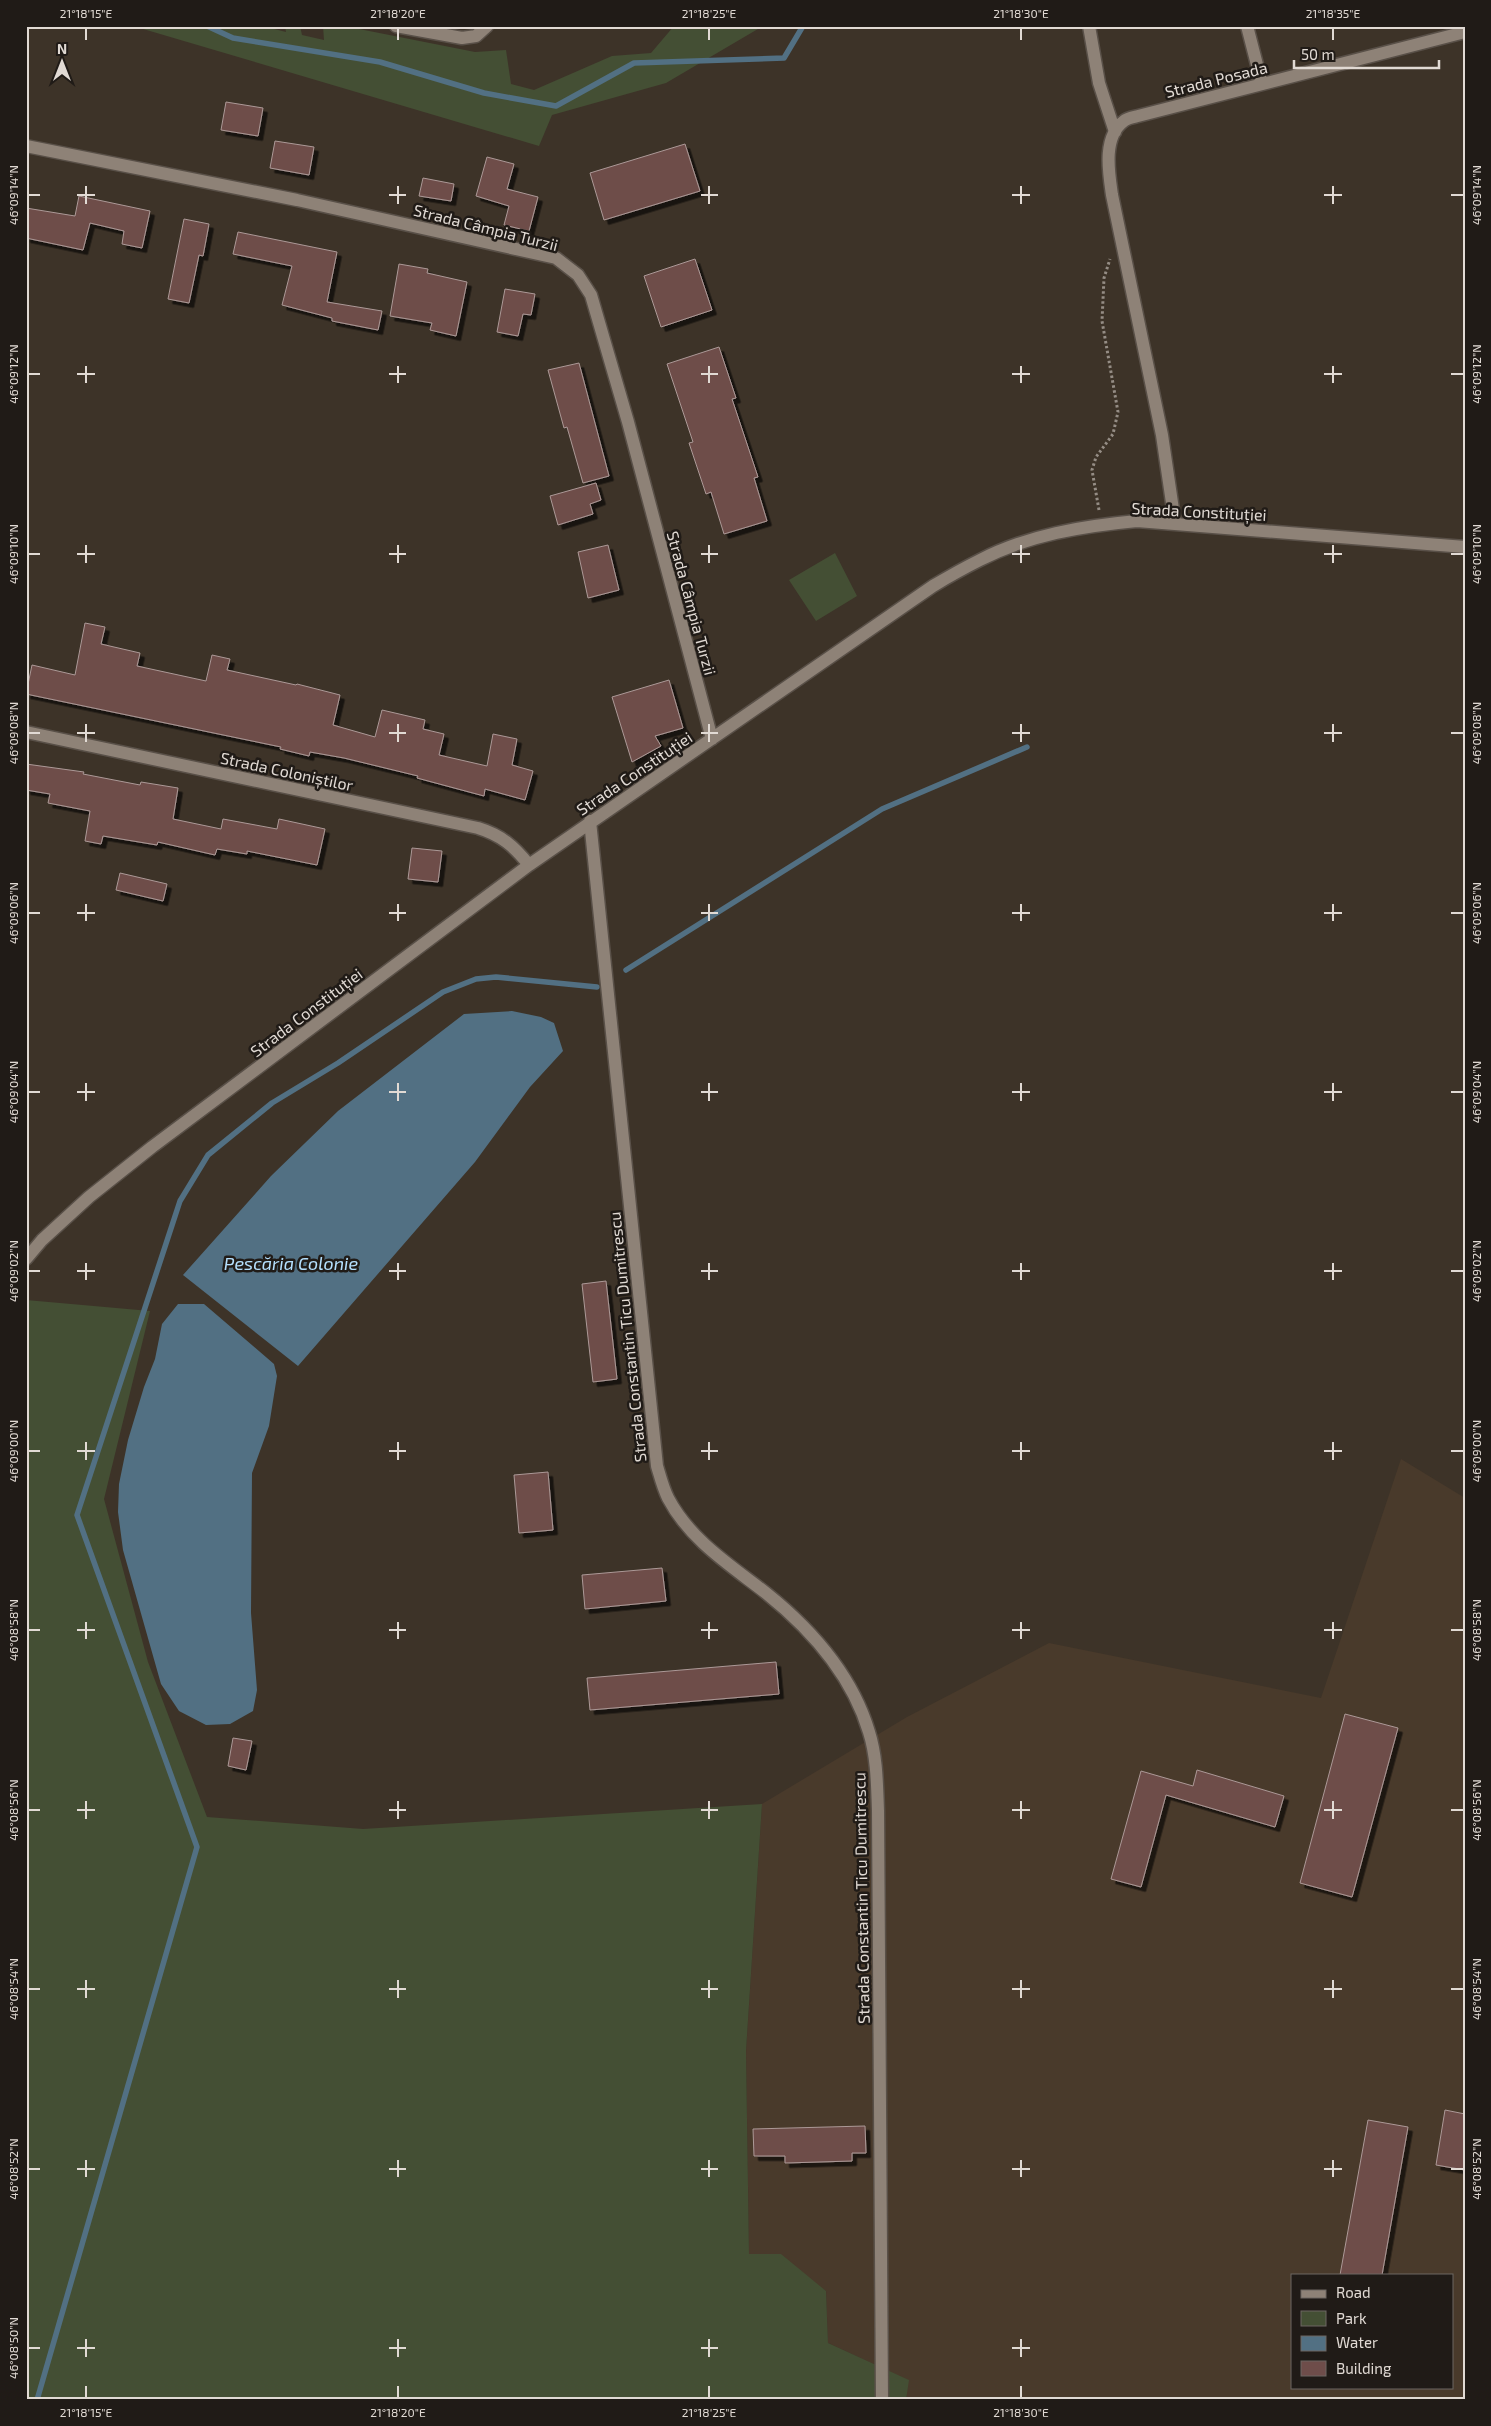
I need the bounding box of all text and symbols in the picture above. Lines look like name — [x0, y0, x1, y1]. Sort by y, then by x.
text: 21°18'15"E — [60, 6, 113, 20]
text: 21°18'20"E — [370, 6, 426, 20]
text: 21°18'25"E — [682, 6, 737, 20]
text: 21°18'30"E — [993, 6, 1049, 20]
text: 21°18'35"E — [1306, 6, 1361, 20]
north arrow — [38, 38, 88, 88]
scale bar — [1294, 38, 1438, 70]
text: N — [57, 40, 67, 57]
text: 50 m — [1301, 45, 1335, 63]
street label: Strada Posada — [1163, 57, 1269, 101]
text: 46°09'14"N — [6, 165, 20, 225]
text: 46°09'14"N — [1469, 165, 1483, 225]
street label: Strada Câmpia Turzii — [412, 200, 560, 254]
text: 46°09'12"N — [6, 344, 20, 404]
text: 46°09'12"N — [1469, 344, 1483, 404]
street label: Strada Constituției — [1131, 498, 1267, 526]
text: 46°09'10"N — [6, 524, 20, 584]
text: 46°09'10"N — [1469, 524, 1483, 584]
street label: Strada Câmpia Turzii — [664, 529, 720, 677]
text: 46°09'08"N — [6, 702, 20, 764]
text: 46°09'08"N — [1469, 702, 1483, 764]
street label: Strada Constituției — [573, 727, 696, 820]
street label: Strada Coloniștilor — [218, 748, 356, 796]
text: 46°09'06"N — [6, 882, 20, 944]
text: 46°09'06"N — [1469, 882, 1483, 944]
street label: Strada Constituției — [246, 964, 367, 1062]
text: 46°09'04"N — [6, 1061, 20, 1123]
text: 46°09'04"N — [1469, 1061, 1483, 1123]
street label: Strada Constantin Ticu Dumitrescu — [604, 1211, 650, 1463]
text: 46°09'02"N — [6, 1240, 20, 1302]
text: 46°09'02"N — [1469, 1240, 1483, 1302]
water label: Pescăria Colonie — [224, 1252, 359, 1274]
text: 46°09'00"N — [6, 1420, 20, 1482]
text: 46°09'00"N — [1469, 1420, 1483, 1482]
text: 46°08'58"N — [6, 1599, 20, 1661]
text: 46°08'58"N — [1469, 1599, 1483, 1661]
street label: Strada Constantin Ticu Dumitrescu — [849, 1772, 873, 2024]
text: 46°08'56"N — [6, 1779, 20, 1841]
text: 46°08'56"N — [1469, 1779, 1483, 1841]
text: 46°08'54"N — [6, 1958, 20, 2020]
text: 46°08'54"N — [1469, 1958, 1483, 2020]
text: 46°08'52"N — [6, 2138, 20, 2200]
text: 46°08'52"N — [1469, 2138, 1483, 2200]
legend — [1291, 2274, 1454, 2388]
text: Road — [1336, 2283, 1371, 2301]
text: Park — [1336, 2309, 1367, 2327]
text: 46°08'50"N — [6, 2317, 20, 2379]
text: Water — [1336, 2333, 1378, 2351]
text: Building — [1336, 2359, 1392, 2377]
text: 21°18'15"E — [60, 2405, 113, 2419]
text: 21°18'20"E — [370, 2405, 426, 2419]
text: 21°18'25"E — [682, 2405, 737, 2419]
text: 21°18'30"E — [993, 2405, 1049, 2419]

